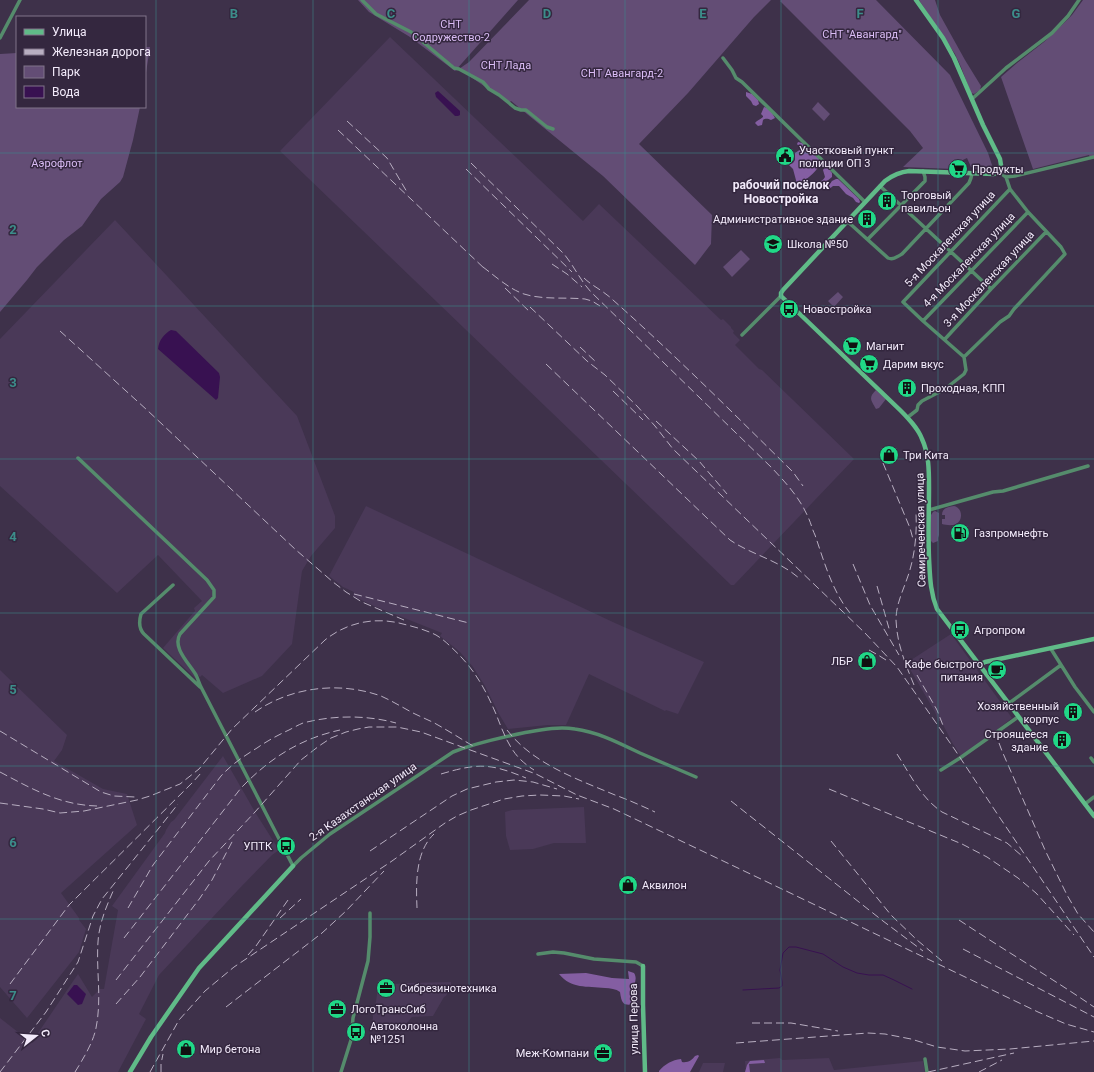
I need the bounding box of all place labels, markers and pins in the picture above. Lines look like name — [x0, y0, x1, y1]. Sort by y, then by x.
place label: Участковый пункт полиции ОП 3 — [799, 144, 895, 170]
public building icon: Участковый пункт полиции ОП 3 — [774, 145, 796, 167]
supermarket icon: Продукты — [947, 158, 969, 180]
place label: Продукты — [972, 163, 1024, 176]
place label: Торговый павильон — [901, 189, 951, 215]
building icon: Торговый павильон — [876, 190, 898, 212]
building icon: Административное здание — [856, 208, 878, 230]
place label: Административное здание — [713, 213, 853, 226]
school or university icon: Школа №50 — [762, 233, 784, 255]
place label: Школа №50 — [787, 238, 848, 251]
bus stop icon: Новостройка — [778, 298, 800, 320]
place label: Новостройка — [803, 303, 871, 316]
supermarket icon: Магнит — [841, 335, 863, 357]
place label: Магнит — [866, 340, 905, 353]
supermarket icon: Дарим вкус — [858, 353, 880, 375]
place label: Дарим вкус — [883, 358, 944, 371]
building icon: Проходная, КПП — [896, 377, 918, 399]
place label: Проходная, КПП — [921, 382, 1005, 395]
shop icon: Три Кита — [878, 444, 900, 466]
place label: Три Кита — [903, 449, 949, 462]
fuel station icon: Газпромнефть — [949, 522, 971, 544]
place label: Газпромнефть — [974, 527, 1049, 540]
bus stop icon: Агропром — [949, 619, 971, 641]
place label: Агропром — [974, 624, 1025, 637]
shop icon: ЛБР — [856, 650, 878, 672]
place label: ЛБР — [831, 655, 853, 668]
place label: Кафе быстрого питания — [904, 658, 983, 684]
cafe icon: Кафе быстрого питания — [986, 659, 1008, 681]
place label: Хозяйственный корпус — [977, 700, 1059, 726]
building icon: Хозяйственный корпус — [1062, 701, 1084, 723]
place label: Строящееся здание — [984, 728, 1048, 754]
building icon: Строящееся здание — [1051, 729, 1073, 751]
bus stop icon: УПТК — [275, 835, 297, 857]
place label: УПТК — [244, 840, 273, 853]
shop icon: Аквилон — [617, 874, 639, 896]
place label: Аквилон — [642, 879, 687, 892]
office icon: Сибрезинотехника — [375, 977, 397, 999]
place label: Сибрезинотехника — [400, 982, 497, 995]
office icon: ЛогоТрансСиб — [326, 998, 348, 1020]
place label: ЛогоТрансСиб — [351, 1003, 426, 1016]
place label: Автоколонна №1251 — [370, 1020, 438, 1046]
bus stop icon: Автоколонна №1251 — [345, 1021, 367, 1043]
shop icon: Мир бетона — [175, 1038, 197, 1060]
office icon: Меж-Компани — [592, 1042, 614, 1064]
place label: Мир бетона — [200, 1043, 260, 1056]
place label: Меж-Компани — [516, 1047, 589, 1060]

